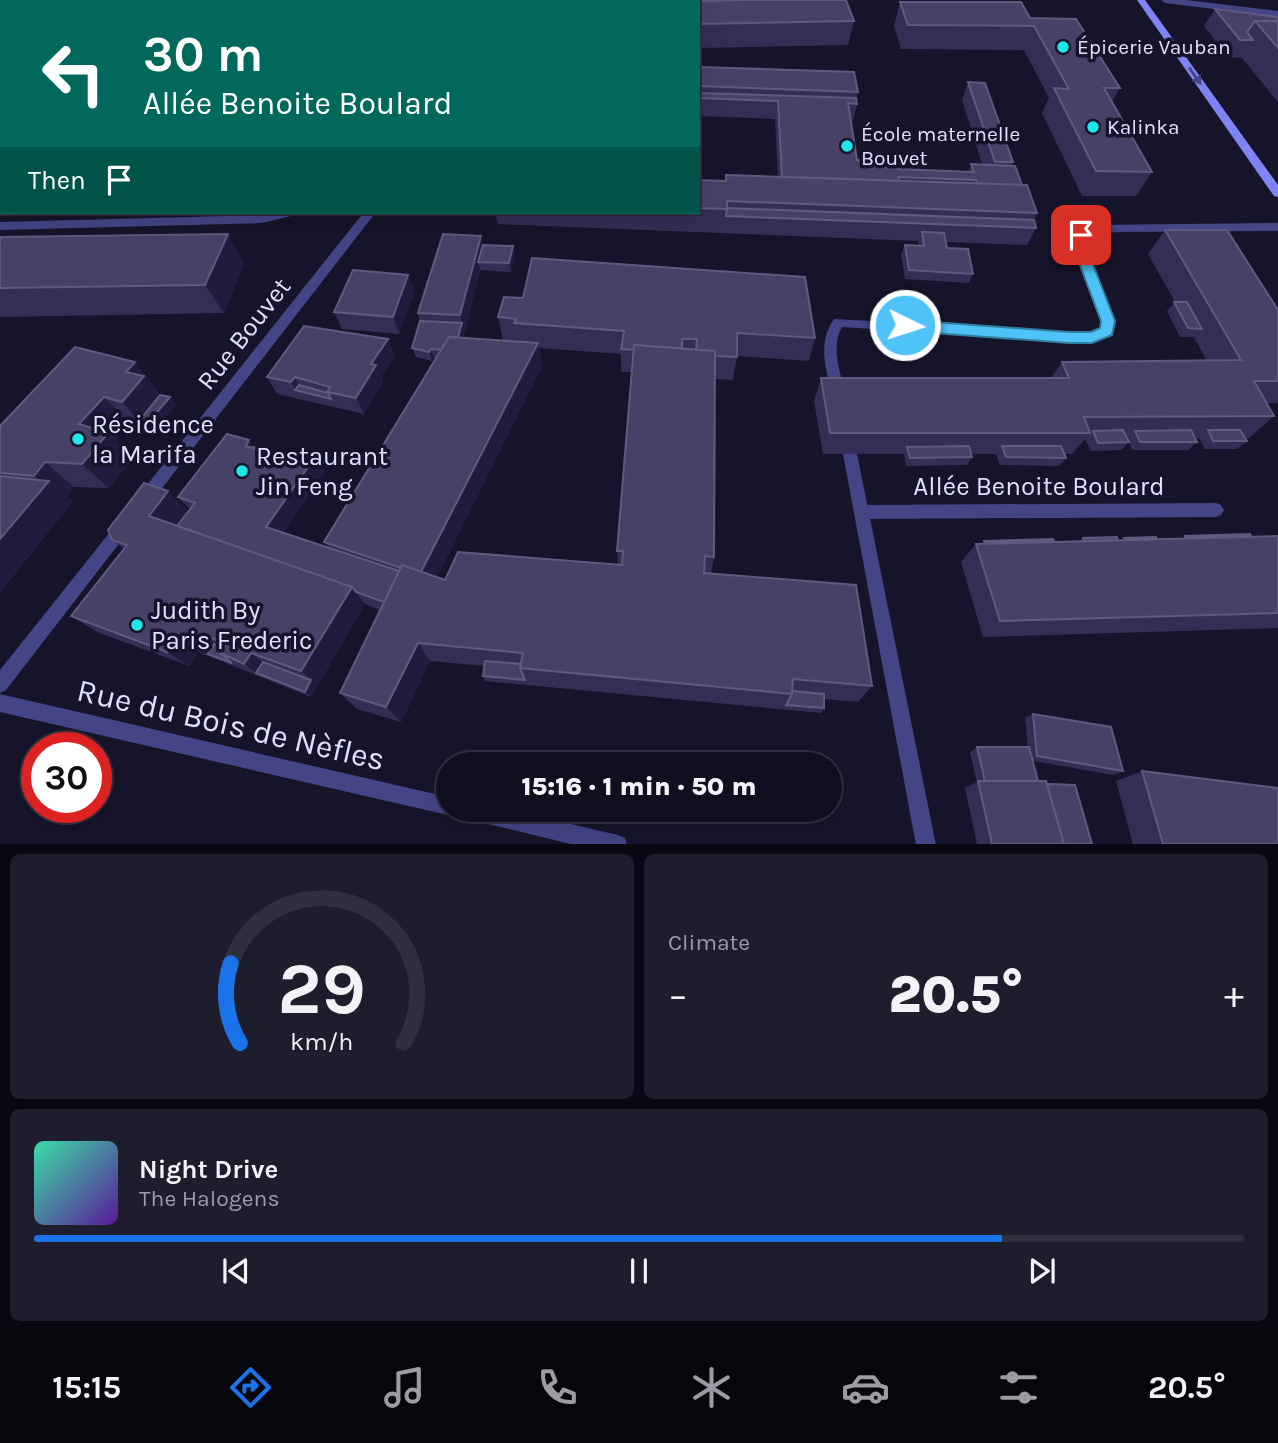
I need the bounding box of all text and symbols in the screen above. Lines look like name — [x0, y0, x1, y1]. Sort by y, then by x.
text: 30 m — [143, 26, 263, 83]
icon: left — [28, 28, 119, 119]
place label: Épicerie Vauban — [1077, 35, 1231, 59]
marker: Épicerie Vauban — [1055, 39, 1071, 55]
one-way arrow — [1188, 67, 1202, 85]
text: Allée Benoite Boulard — [143, 85, 452, 122]
place label: Kalinka — [1107, 115, 1180, 139]
marker: Kalinka — [1085, 119, 1101, 135]
place label: École maternelle Bouvet — [861, 122, 1020, 170]
marker: École maternelle Bouvet — [839, 138, 855, 154]
icon: arrive — [100, 161, 138, 199]
text: Then — [28, 165, 86, 196]
pin — [1051, 205, 1111, 265]
icon: arrive — [1062, 216, 1100, 254]
street label: Rue Bouvet — [191, 272, 297, 396]
position arrow — [868, 288, 942, 362]
place label: Résidence la Marifa — [92, 409, 214, 470]
marker: Résidence la Marifa — [70, 431, 86, 447]
place label: Restaurant Jin Feng — [256, 441, 388, 502]
marker: Restaurant Jin Feng — [234, 463, 250, 479]
street label: Allée Benoite Boulard — [913, 471, 1165, 502]
place label: Judith By Paris Frederic — [151, 595, 312, 656]
marker: Judith By Paris Frederic — [129, 617, 145, 633]
street label: Rue du Bois de Nèfles — [73, 672, 389, 778]
speed limit sign: 30 — [21, 732, 112, 823]
text: 15:16 · 1 min · 50 m — [522, 771, 756, 802]
text: Climate — [668, 929, 750, 956]
text: 29 — [278, 946, 366, 1031]
text: 20.5° — [888, 964, 1024, 1025]
text: − — [668, 973, 688, 1018]
text: + — [1224, 973, 1244, 1018]
text: km/h — [290, 1026, 354, 1055]
text: Night Drive — [139, 1154, 278, 1185]
text: The Halogens — [139, 1185, 279, 1212]
icon: previous — [217, 1252, 255, 1290]
icon: pause — [620, 1252, 658, 1290]
icon: next — [1023, 1252, 1061, 1290]
icon: directions — [226, 1363, 275, 1412]
icon: music — [380, 1363, 429, 1412]
icon: phone — [533, 1363, 582, 1412]
icon: climate — [687, 1363, 736, 1412]
icon: car — [841, 1363, 890, 1412]
icon: filters — [994, 1363, 1043, 1412]
text: 15:15 — [52, 1369, 121, 1406]
text: 20.5° — [1148, 1369, 1226, 1406]

